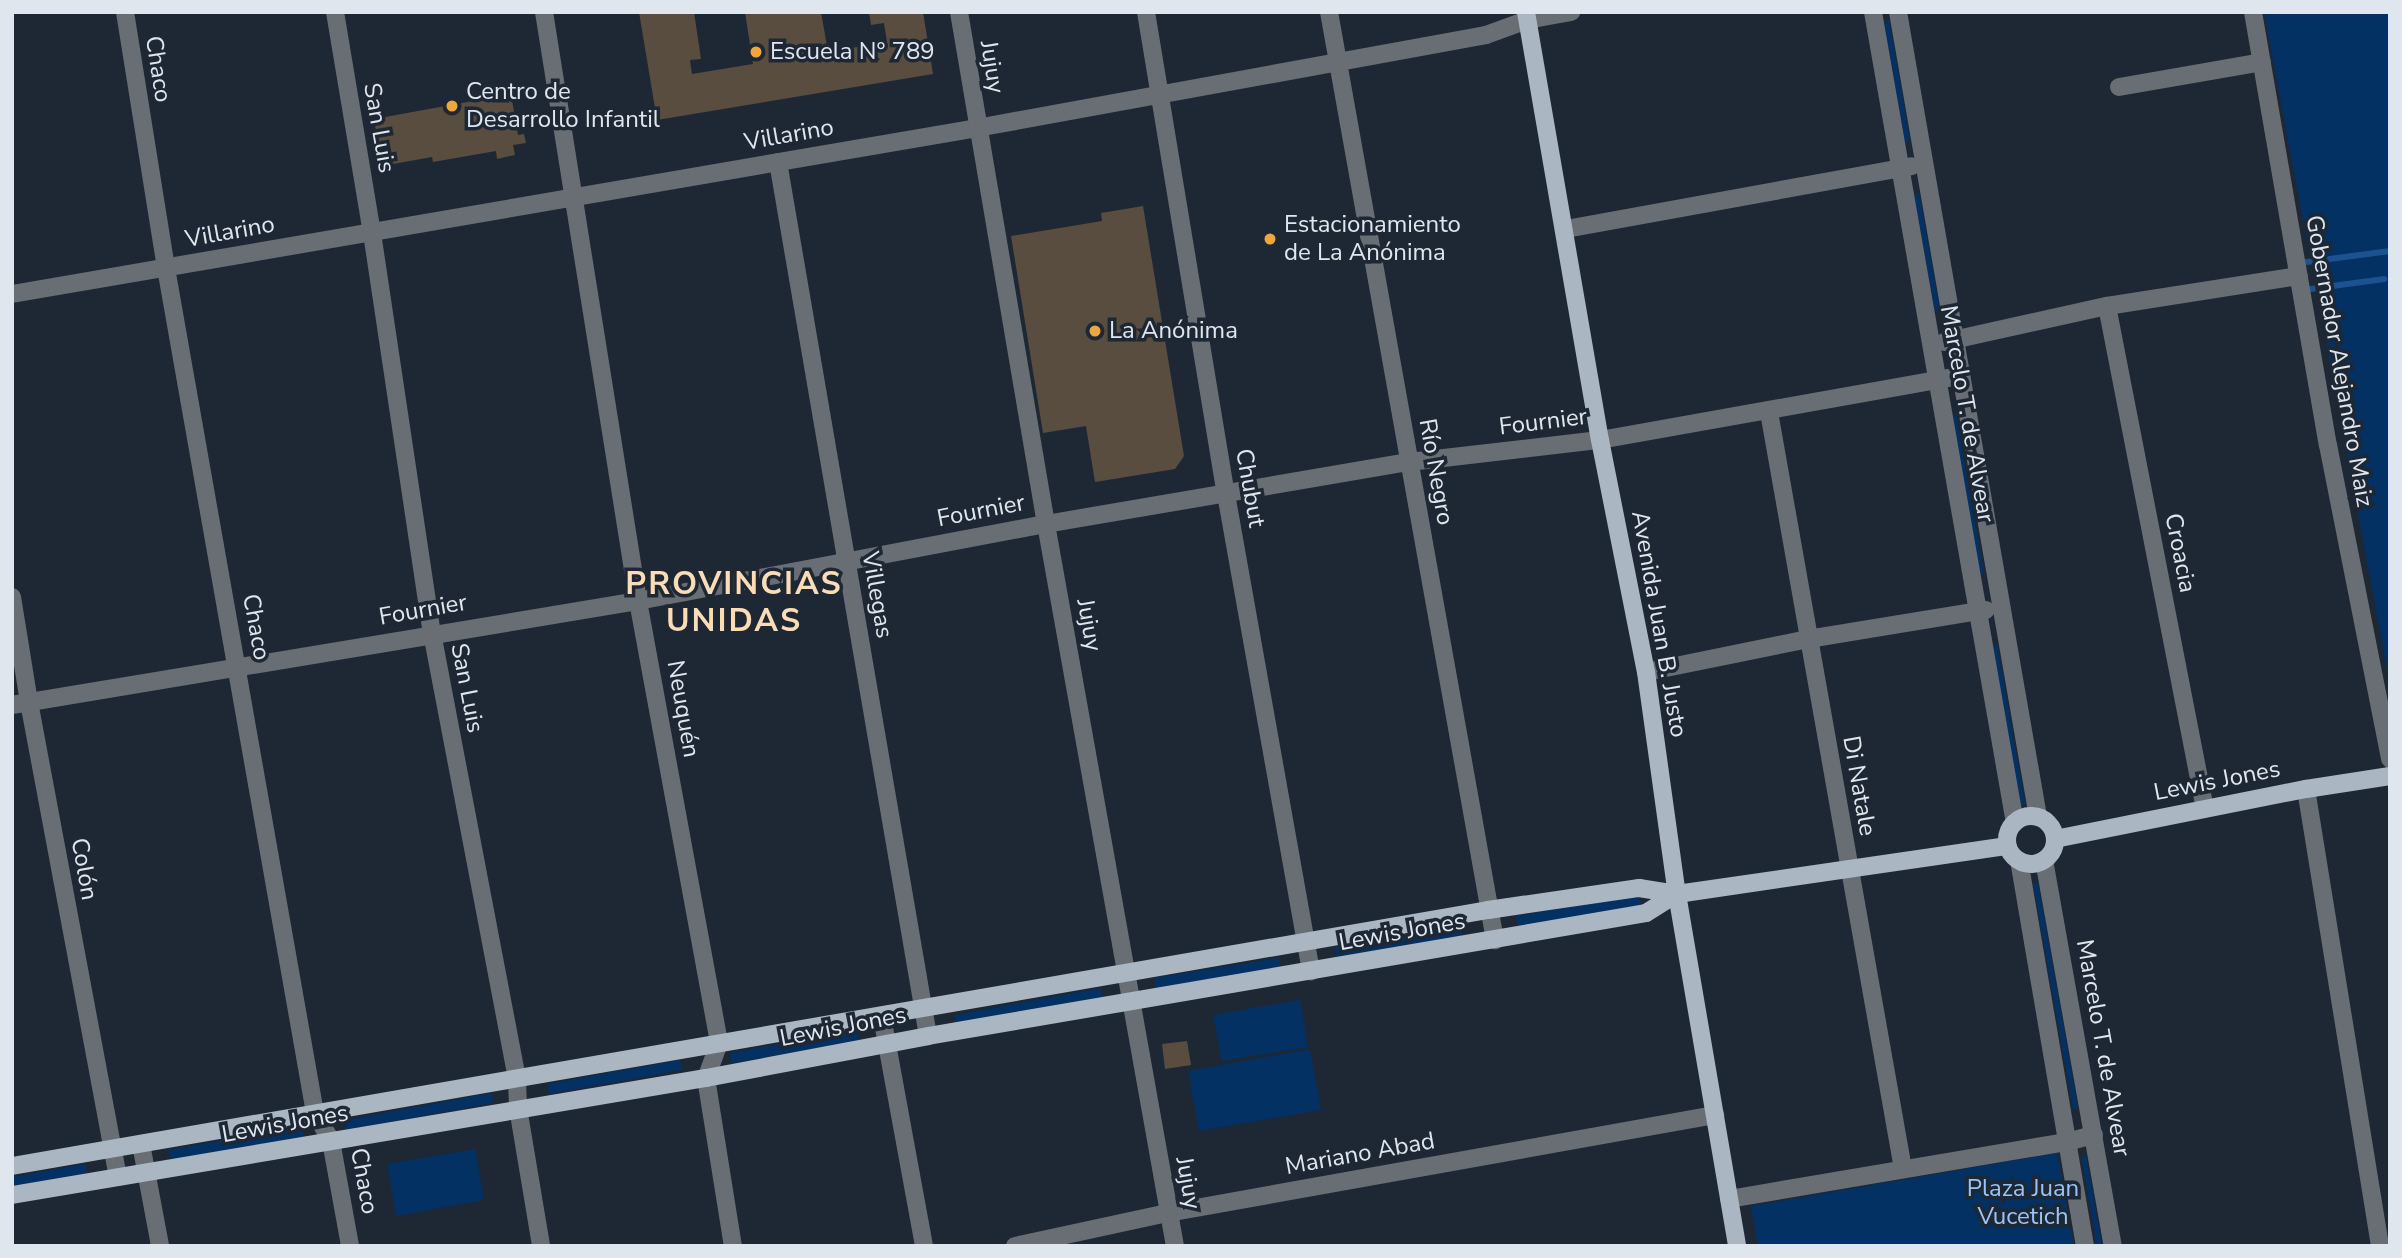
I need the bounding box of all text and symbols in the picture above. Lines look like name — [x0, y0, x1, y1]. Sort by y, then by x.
street label: Chaco — [139, 34, 177, 104]
place label: Escuela N° 789 — [770, 38, 935, 66]
street label: Jujuy — [974, 39, 1010, 95]
marker: Escuela N° 789 — [748, 44, 764, 60]
place label: Centro de Desarrollo Infantil — [466, 78, 660, 134]
street label: San Luis — [357, 81, 401, 175]
marker: Centro de Desarrollo Infantil — [444, 98, 460, 114]
street label: Villarino — [742, 113, 836, 157]
street label: Villarino — [183, 210, 277, 254]
place label: Estacionamiento de La Anónima — [1284, 211, 1461, 267]
street label: Gobernador Alejandro Maiz — [2299, 213, 2379, 509]
marker: Estacionamiento de La Anónima — [1262, 231, 1278, 247]
street label: Marcelo T. de Alvear — [1934, 303, 2000, 525]
place label: La Anónima — [1109, 317, 1238, 345]
marker: La Anónima — [1087, 323, 1103, 339]
street label: Fournier — [1497, 402, 1589, 442]
street label: Río Negro — [1412, 417, 1460, 527]
street label: Chubut — [1229, 447, 1271, 529]
street label: Fournier — [935, 488, 1027, 534]
street label: Avenida Juan B. Justo — [1625, 508, 1693, 740]
street label: Croacia — [2158, 511, 2202, 595]
street label: Villegas — [855, 550, 899, 640]
district label: PROVINCIAS UNIDAS — [627, 566, 841, 641]
street label: Fournier — [377, 588, 469, 632]
street label: Chaco — [236, 592, 276, 662]
street label: Jujuy — [1070, 597, 1108, 653]
street label: San Luis — [444, 641, 490, 735]
street label: Neuquén — [660, 658, 706, 760]
street label: Di Natale — [1836, 734, 1882, 838]
street label: Lewis Jones — [2151, 755, 2283, 807]
street label: Colón — [64, 836, 104, 902]
street label: Lewis Jones — [1336, 907, 1468, 957]
street label: Marcelo T. de Alvear — [2070, 937, 2136, 1159]
street label: Lewis Jones — [777, 1001, 909, 1053]
street label: Lewis Jones — [219, 1099, 351, 1149]
street label: Mariano Abad — [1283, 1127, 1437, 1181]
street label: Chaco — [344, 1146, 384, 1216]
street label: Jujuy — [1169, 1155, 1207, 1211]
park label: Plaza Juan Vucetich — [1967, 1175, 2079, 1231]

